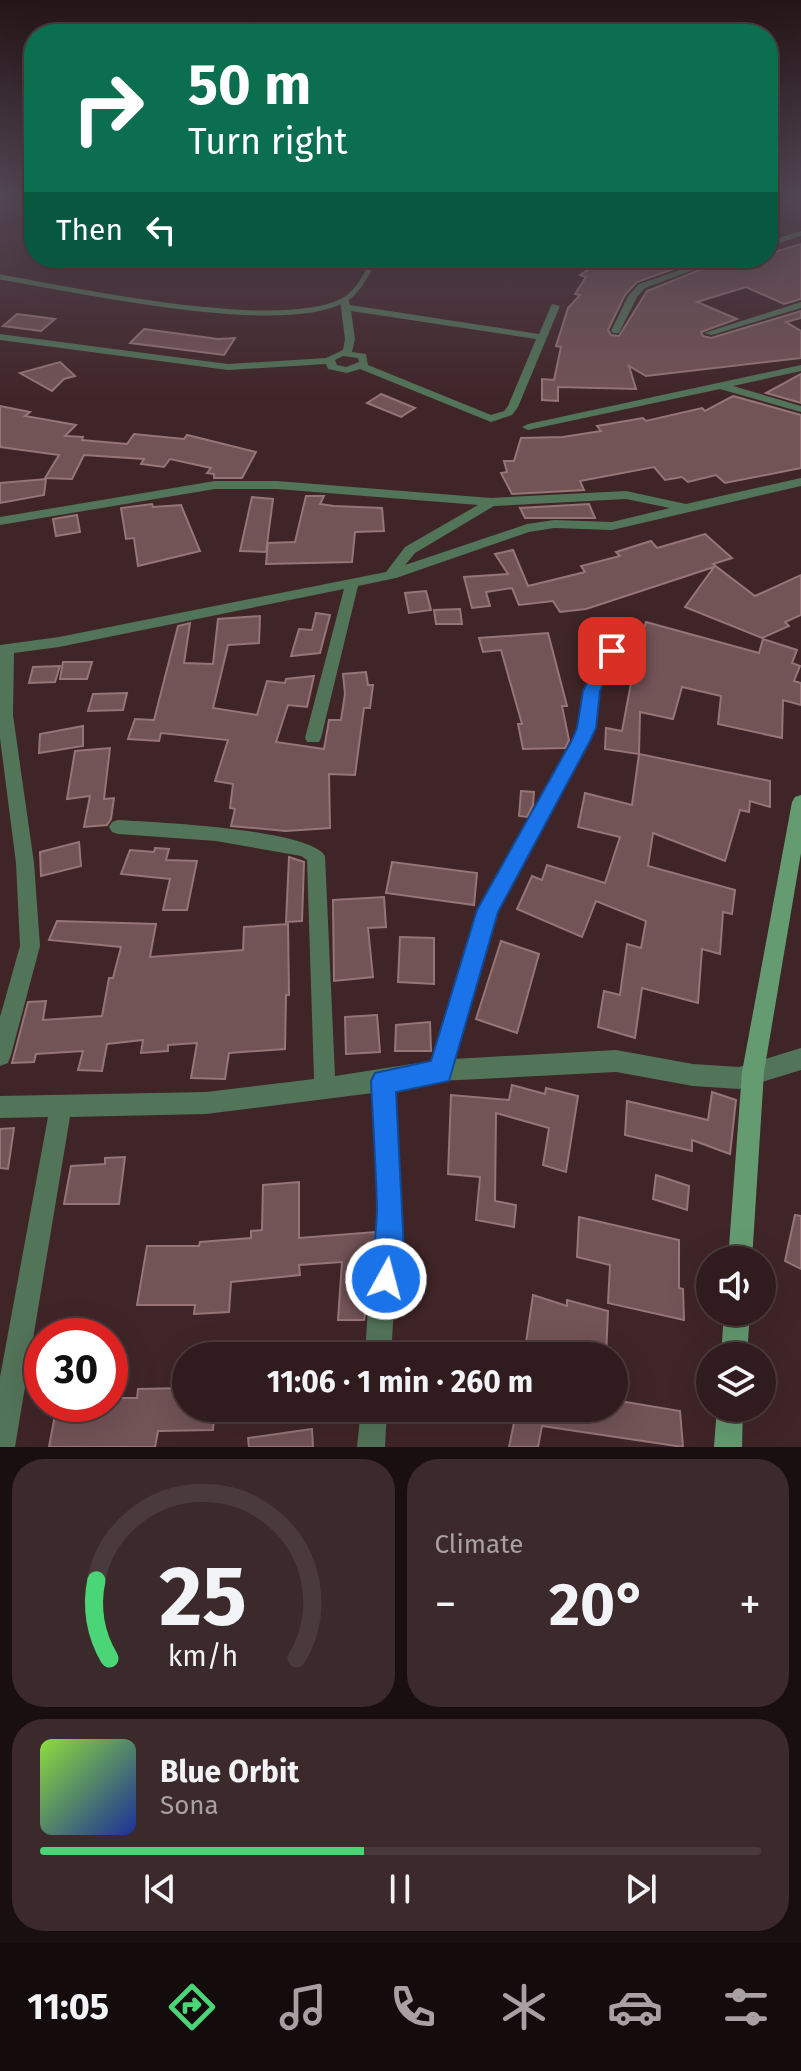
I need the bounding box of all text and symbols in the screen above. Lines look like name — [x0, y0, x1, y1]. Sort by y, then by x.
text: 50 m — [188, 52, 311, 119]
icon: right — [56, 56, 160, 160]
text: Turn right — [188, 120, 348, 164]
icon: left — [139, 208, 183, 252]
text: Then — [56, 212, 123, 248]
pin — [578, 617, 646, 685]
icon: arrive — [590, 629, 634, 673]
position arrow — [344, 1237, 428, 1321]
map controls — [696, 1246, 776, 1422]
button: sound — [696, 1246, 776, 1326]
speed limit sign: 30 — [24, 1318, 128, 1422]
button: layers — [696, 1342, 776, 1422]
text: 11:06 · 1 min · 260 m — [267, 1364, 533, 1400]
text: Climate — [435, 1529, 523, 1560]
text: 25 — [159, 1547, 247, 1647]
text: 20° — [549, 1569, 646, 1641]
text: − — [435, 1578, 457, 1631]
text: + — [739, 1578, 761, 1631]
text: km/h — [168, 1639, 239, 1674]
text: Blue Orbit — [160, 1754, 299, 1790]
text: Sona — [160, 1790, 219, 1821]
icon: previous — [138, 1867, 182, 1911]
icon: pause — [378, 1867, 422, 1911]
icon: next — [619, 1867, 663, 1911]
icon: directions — [164, 1979, 220, 2035]
icon: music — [275, 1979, 331, 2035]
icon: phone — [385, 1979, 441, 2035]
icon: climate — [496, 1979, 552, 2035]
icon: car — [607, 1979, 663, 2035]
icon: filters — [718, 1979, 774, 2035]
text: 11:05 — [27, 1985, 109, 2029]

